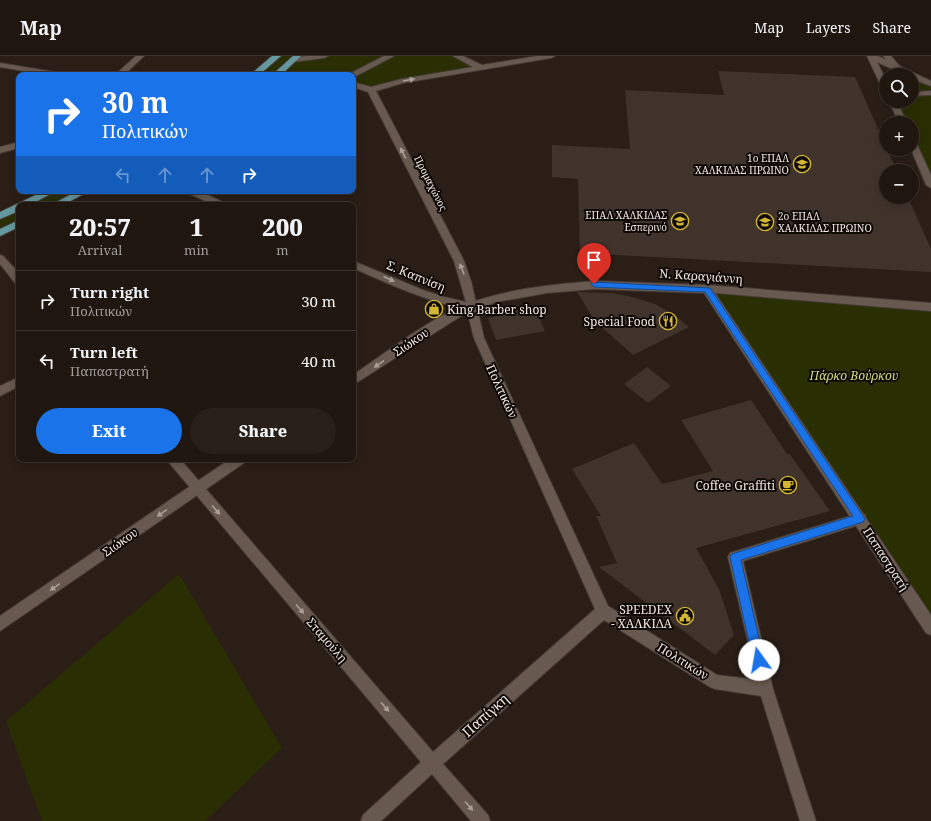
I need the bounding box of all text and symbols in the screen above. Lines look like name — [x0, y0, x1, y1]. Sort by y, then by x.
text: Map — [20, 15, 62, 41]
text: Map — [754, 18, 784, 37]
text: Layers — [806, 18, 851, 37]
text: Share — [873, 18, 911, 37]
map controls — [879, 68, 919, 204]
button: search — [879, 68, 919, 108]
one-way arrow — [403, 77, 415, 83]
text: 30 m — [102, 83, 169, 121]
icon: right — [36, 88, 88, 140]
button: + — [879, 116, 919, 156]
text: Πολιτικών — [102, 119, 188, 143]
one-way arrow — [400, 147, 407, 159]
place label: 1ο ΕΠΑΛ ΧΑΛΚΙΔΑΣ ΠΡΩΙΝΟ — [695, 151, 789, 177]
street label: Προμαχώνος — [411, 153, 451, 213]
school or university icon: 1ο ΕΠΑΛ ΧΑΛΚΙΔΑΣ ΠΡΩΙΝΟ — [792, 154, 812, 174]
icon: left — [112, 164, 134, 186]
icon: ahead — [154, 164, 176, 186]
icon: ahead — [196, 164, 218, 186]
icon: right — [238, 164, 260, 186]
button: − — [879, 164, 919, 204]
place label: ΕΠΑΛ ΧΑΛΚΙΔΑΣ Εσπερινό — [585, 208, 667, 234]
place label: 2ο ΕΠΑΛ ΧΑΛΚΙΔΑΣ ΠΡΩΙΝΟ — [778, 209, 872, 235]
text: 20:57 — [69, 210, 131, 243]
text: 1 — [190, 210, 203, 243]
text: 200 — [262, 210, 303, 243]
school or university icon: ΕΠΑΛ ΧΑΛΚΙΔΑΣ Εσπερινό — [670, 211, 690, 231]
school or university icon: 2ο ΕΠΑΛ ΧΑΛΚΙΔΑΣ ΠΡΩΙΝΟ — [755, 212, 775, 232]
text: Arrival — [78, 241, 122, 259]
text: min — [184, 241, 209, 259]
text: m — [276, 241, 289, 259]
pin — [577, 243, 611, 284]
icon: arrive — [583, 249, 605, 271]
street label: Σ. Καπνίση — [384, 257, 448, 295]
one-way arrow — [458, 262, 464, 274]
street label: Ν. Καραγιάννη — [659, 265, 743, 287]
one-way arrow — [383, 276, 394, 282]
text: Turn right — [70, 282, 149, 302]
icon: right — [36, 290, 58, 312]
text: 30 m — [301, 291, 336, 311]
shop icon: King Barber shop — [424, 299, 444, 319]
place label: King Barber shop — [447, 301, 547, 318]
text: Πολιτικών — [70, 302, 132, 320]
restaurant icon: Special Food — [658, 311, 678, 331]
place label: Special Food — [584, 313, 656, 330]
street label: Σιώκου — [390, 324, 432, 360]
text: Turn left — [70, 342, 138, 362]
icon: left — [36, 350, 58, 372]
text: 40 m — [301, 351, 336, 371]
one-way arrow — [373, 360, 385, 367]
street label: Πολιτικών — [482, 361, 522, 421]
text: Παπαστρατή — [70, 362, 149, 380]
park label: Πάρκο Βούρκου — [809, 367, 899, 384]
button: Exit — [36, 408, 182, 454]
button: Share — [190, 408, 336, 454]
cafe icon: Coffee Graffiti — [778, 475, 798, 495]
place label: Coffee Graffiti — [695, 477, 775, 494]
one-way arrow — [211, 505, 220, 515]
one-way arrow — [157, 509, 167, 517]
street label: Σιώκου — [99, 524, 141, 560]
street label: Παπαστρατή — [859, 524, 913, 594]
one-way arrow — [50, 583, 60, 591]
place label: SPEEDEX - ΧΑΛΚΙΔΑ — [611, 601, 673, 632]
one-way arrow — [296, 603, 305, 614]
public building icon: SPEEDEX - ΧΑΛΚΙΔΑ — [675, 606, 695, 626]
street label: Σταμούλη — [303, 614, 351, 666]
street label: Πολιτικών — [654, 639, 712, 683]
position arrow — [738, 639, 780, 681]
street label: Παπίγκη — [458, 689, 512, 741]
one-way arrow — [380, 702, 389, 713]
one-way arrow — [465, 801, 474, 811]

